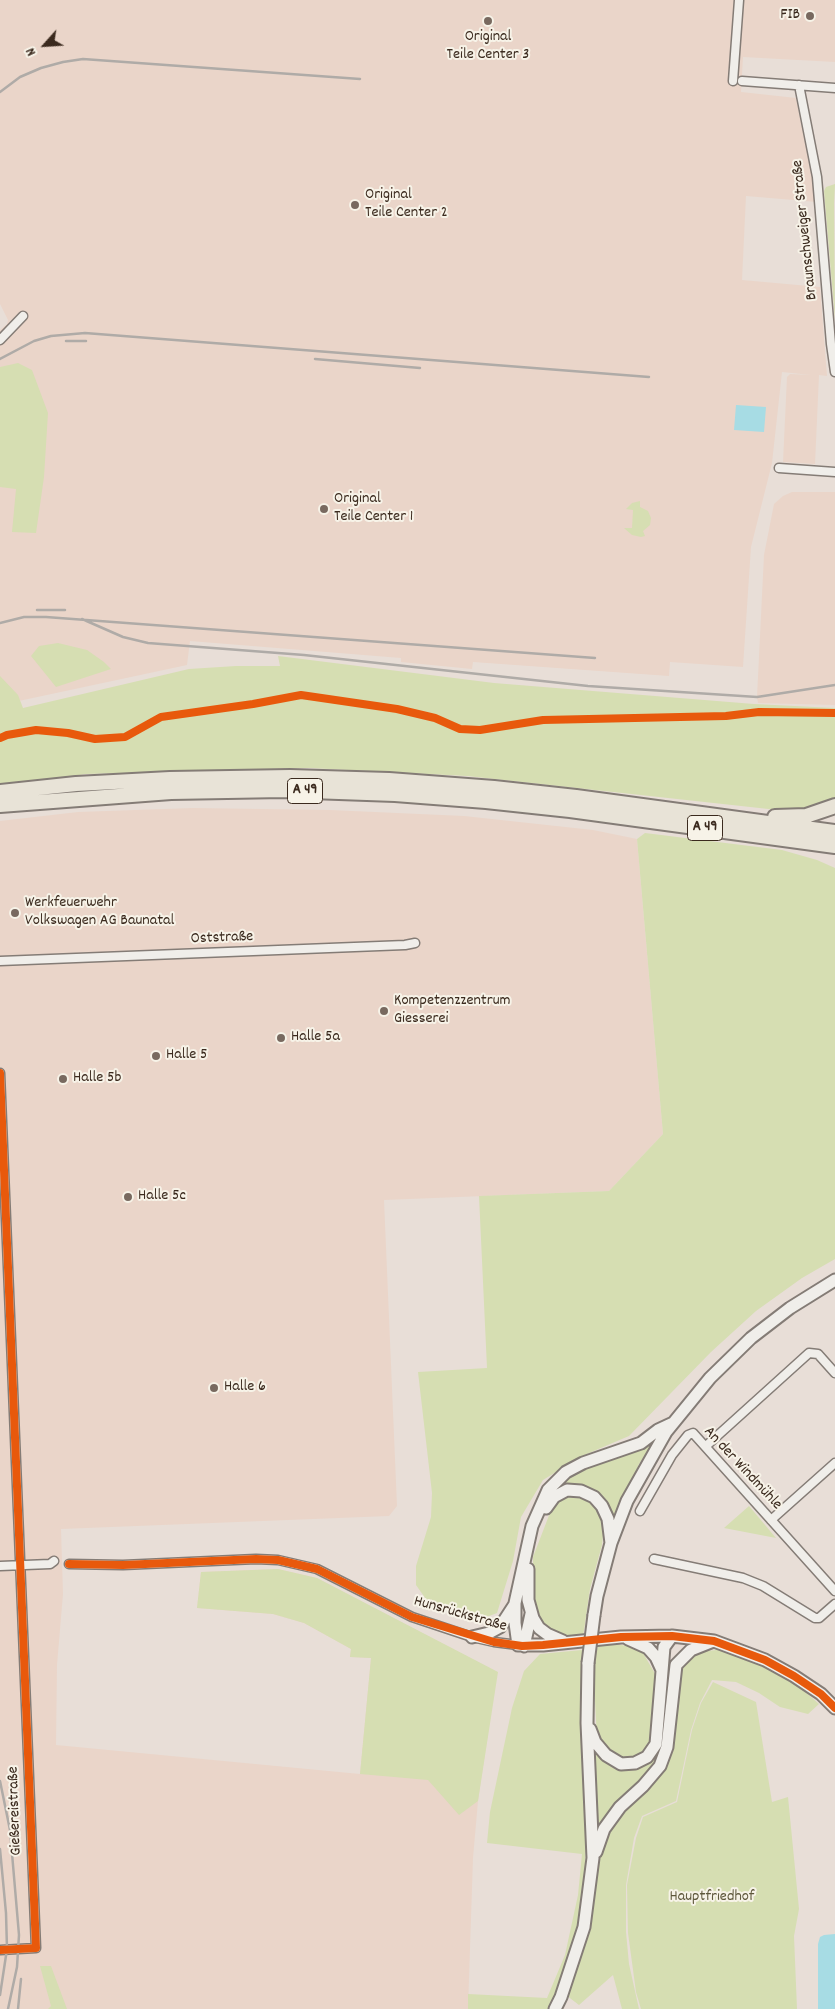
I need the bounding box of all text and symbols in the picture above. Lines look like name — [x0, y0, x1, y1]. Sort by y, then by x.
place label: FIB — [780, 6, 800, 26]
marker: FIB — [804, 10, 816, 22]
marker: Original Teile Center 3 — [482, 15, 494, 27]
north arrow — [20, 20, 70, 70]
place label: Original Teile Center 3 — [447, 28, 529, 66]
text: N — [21, 44, 42, 59]
street label: Braunschweiger Straße — [789, 159, 823, 301]
place label: Original Teile Center 2 — [365, 186, 448, 224]
marker: Original Teile Center 2 — [349, 199, 361, 211]
place label: Original Teile Center 1 — [334, 490, 413, 528]
marker: Original Teile Center 1 — [318, 503, 330, 515]
road number: A 49 — [288, 778, 322, 804]
road number: A 49 — [688, 816, 722, 840]
place label: Werkfeuerwehr Volkswagen AG Baunatal — [25, 894, 174, 932]
marker: Werkfeuerwehr Volkswagen AG Baunatal — [9, 907, 21, 919]
street label: Oststraße — [190, 928, 254, 950]
place label: Kompetenzzentrum Giesserei — [394, 992, 511, 1030]
marker: Kompetenzzentrum Giesserei — [378, 1005, 390, 1017]
place label: Halle 5a — [291, 1028, 340, 1048]
marker: Halle 5a — [275, 1032, 287, 1044]
place label: Halle 5 — [166, 1046, 207, 1066]
marker: Halle 5 — [150, 1050, 162, 1062]
place label: Halle 5b — [73, 1069, 121, 1089]
marker: Halle 5b — [57, 1073, 69, 1085]
place label: Halle 5c — [138, 1187, 186, 1207]
marker: Halle 5c — [122, 1191, 134, 1203]
place label: Halle 6 — [224, 1378, 266, 1398]
marker: Halle 6 — [208, 1382, 220, 1394]
street label: An der Windmühle — [698, 1423, 786, 1515]
street label: Hunsrückstraße — [411, 1593, 509, 1637]
street label: Gießereistraße — [5, 1766, 27, 1856]
park label: Hauptfriedhof — [670, 1888, 754, 1908]

